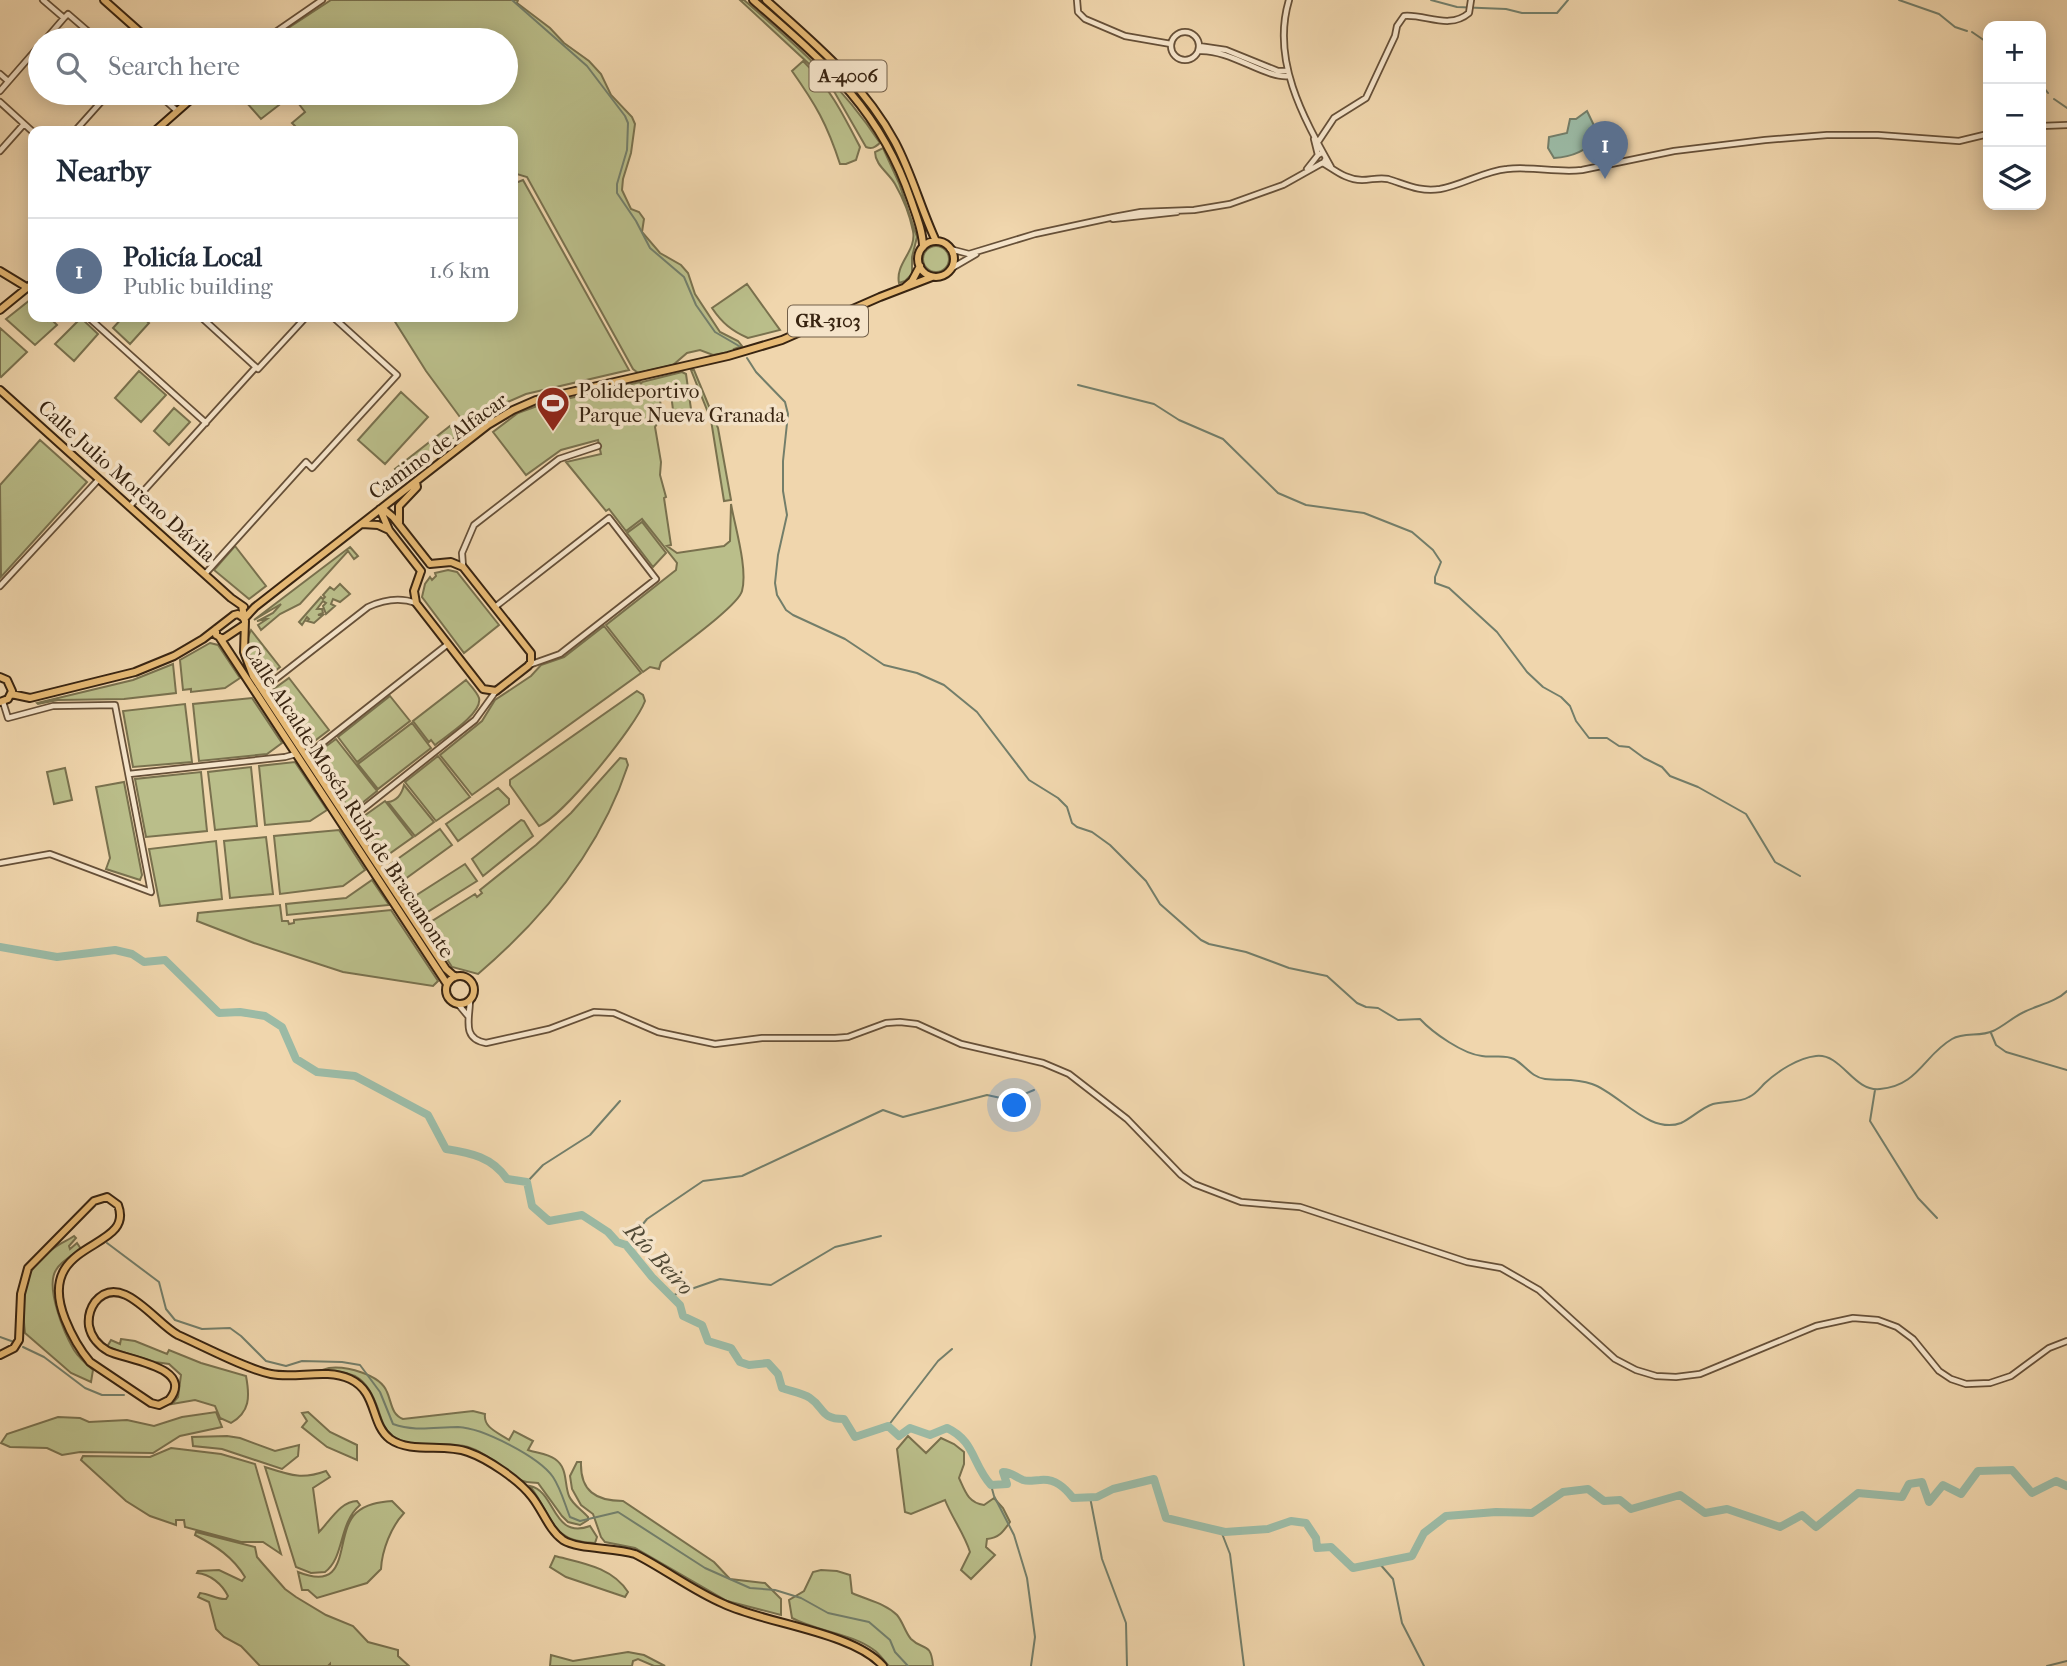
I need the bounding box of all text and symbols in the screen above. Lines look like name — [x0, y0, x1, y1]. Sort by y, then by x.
map controls — [1983, 21, 2046, 210]
button: + — [1983, 21, 2046, 84]
search box — [28, 28, 518, 105]
icon: search — [52, 48, 90, 86]
text: Search here — [108, 51, 240, 82]
road number: A-4006 — [810, 60, 886, 92]
button: − — [1983, 84, 2046, 147]
pin: 1 — [1582, 121, 1628, 179]
button: layers — [1983, 147, 2046, 210]
text: Nearby — [56, 154, 151, 189]
text: Policía Local — [123, 242, 262, 273]
text: 1 — [75, 257, 83, 284]
text: 1.6 km — [429, 257, 490, 284]
text: Public building — [123, 273, 273, 300]
road number: GR-3103 — [788, 306, 868, 336]
place label: Polideportivo Parque Nueva Granada — [578, 379, 785, 427]
sports icon: Polideportivo Parque Nueva Granada — [534, 384, 572, 433]
street label: Camino de Alfacar — [364, 388, 512, 504]
street label: Calle Julio Moreno Dávila — [33, 395, 221, 567]
street label: Calle Alcalde Mosén Rubí de Bracamonte — [239, 640, 459, 962]
your location — [997, 1088, 1031, 1122]
water label: Río Beiro — [617, 1216, 699, 1301]

